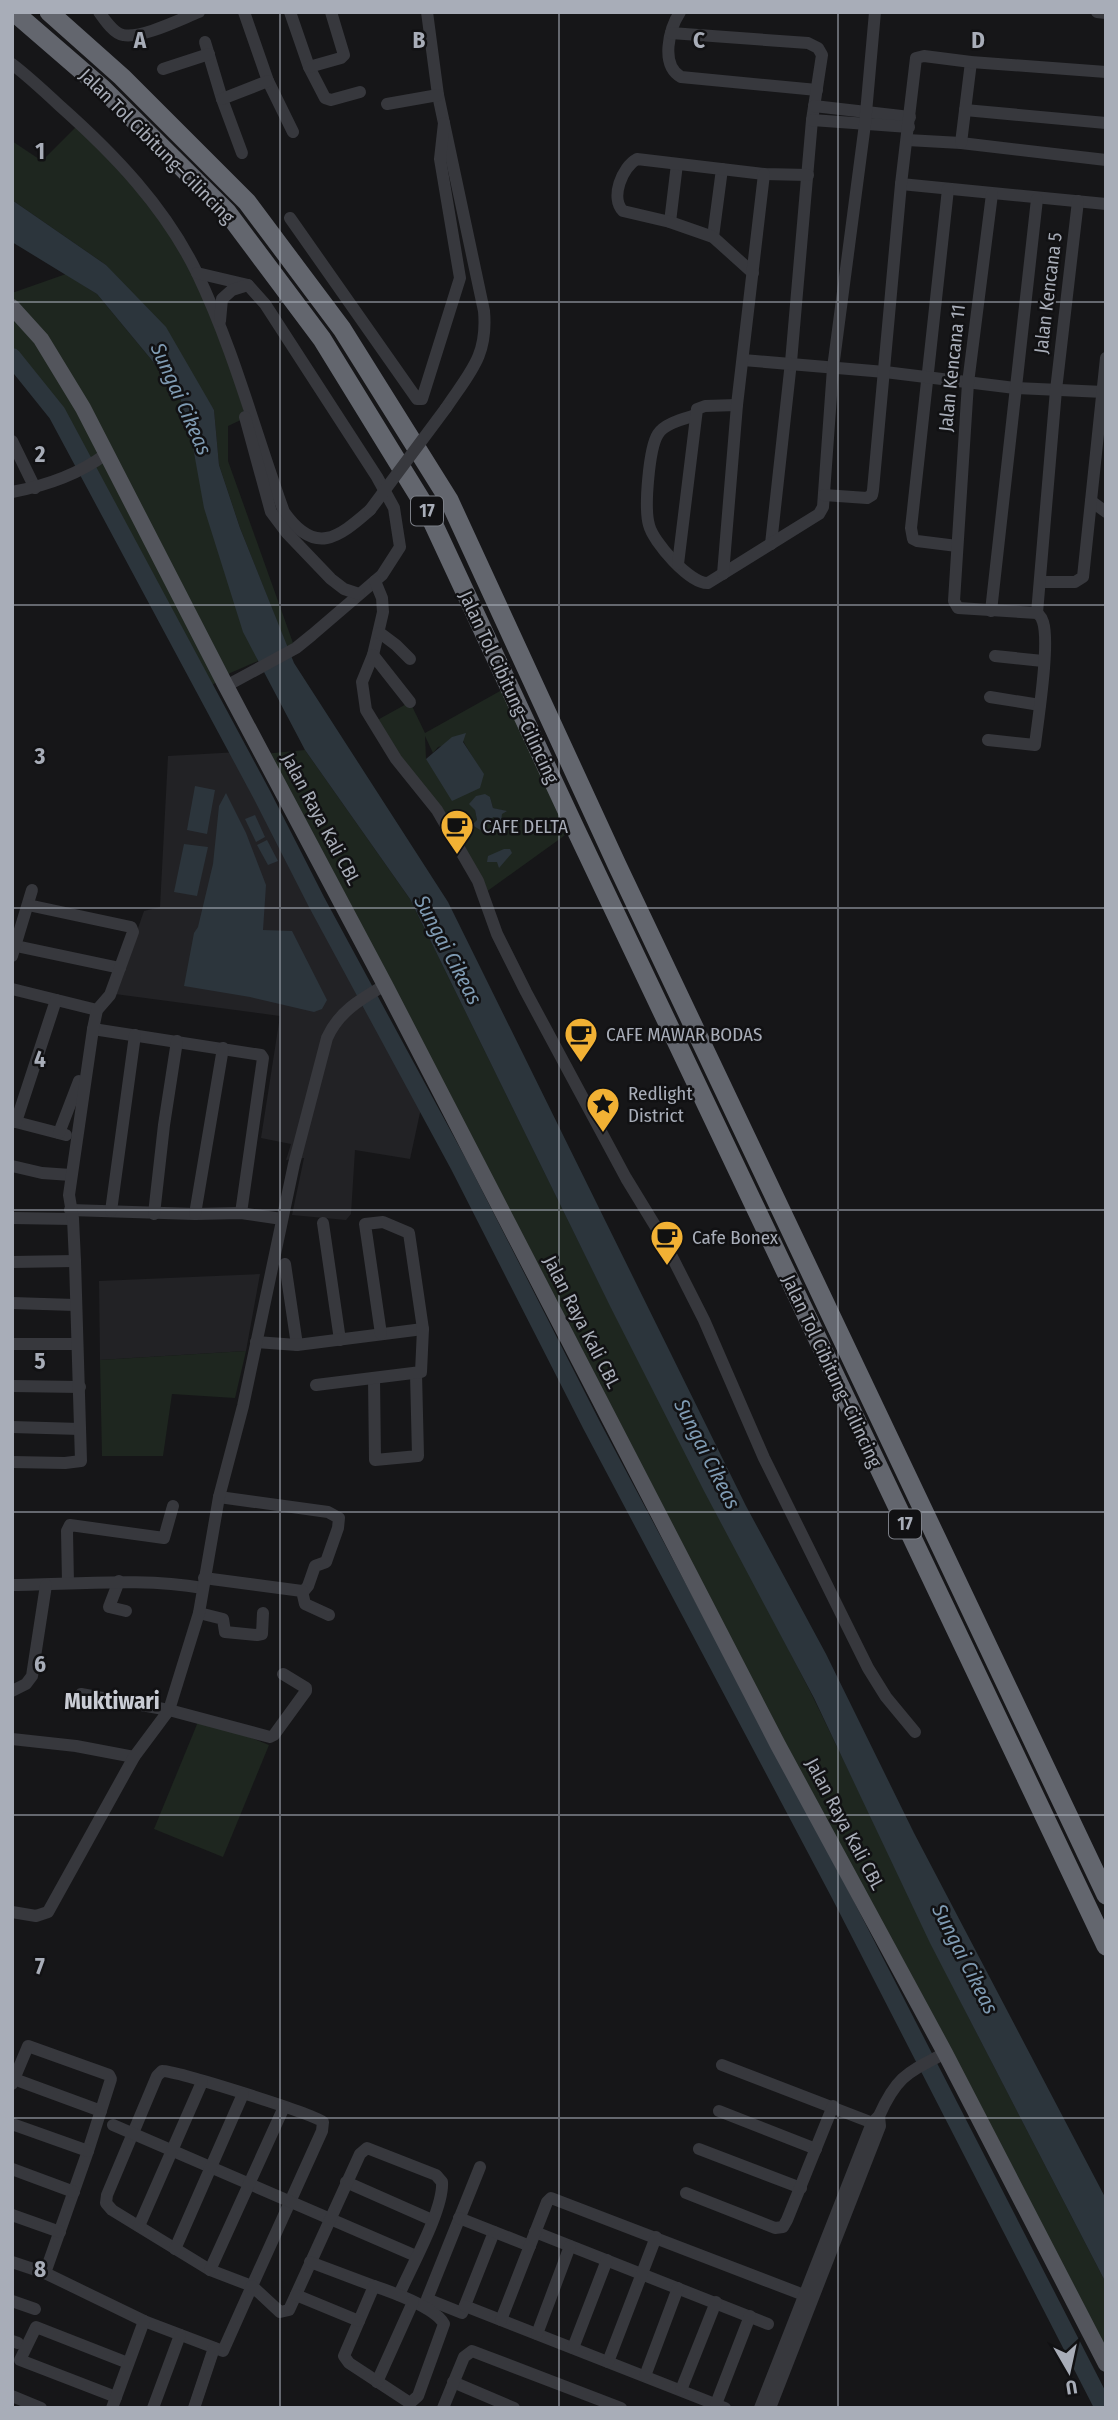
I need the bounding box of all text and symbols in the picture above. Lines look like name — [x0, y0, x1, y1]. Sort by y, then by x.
text: A — [133, 26, 147, 54]
text: B — [413, 26, 426, 54]
text: C — [693, 26, 705, 54]
text: D — [971, 26, 985, 54]
street label: Jalan Tol Cibitung–Cilincing — [75, 64, 239, 228]
text: 1 — [35, 137, 45, 165]
street label: Jalan Kencana 5 — [1029, 231, 1067, 355]
street label: Jalan Kencana 11 — [934, 303, 970, 433]
water label: Sungai Cikeas — [144, 338, 217, 459]
text: 2 — [34, 440, 46, 468]
road number: 17 — [411, 496, 443, 526]
street label: Jalan Tol Cibitung–Cilincing — [454, 587, 564, 787]
text: 3 — [34, 742, 46, 770]
street label: Jalan Raya Kali CBL — [277, 749, 366, 889]
cafe icon: CAFE DELTA — [438, 807, 476, 856]
place label: CAFE DELTA — [482, 815, 568, 838]
water label: Sungai Cikeas — [408, 890, 488, 1009]
cafe icon: CAFE MAWAR BODAS — [562, 1015, 600, 1064]
place label: CAFE MAWAR BODAS — [606, 1023, 763, 1046]
text: 4 — [34, 1045, 46, 1073]
place label: Redlight District — [628, 1082, 693, 1127]
place icon: Redlight District — [584, 1085, 622, 1134]
cafe icon: Cafe Bonex — [648, 1218, 686, 1267]
place label: Cafe Bonex — [692, 1226, 779, 1249]
street label: Jalan Raya Kali CBL — [539, 1252, 626, 1393]
street label: Jalan Tol Cibitung–Cilincing — [777, 1271, 887, 1471]
text: 5 — [34, 1347, 46, 1375]
water label: Sungai Cikeas — [668, 1394, 746, 1513]
road number: 17 — [889, 1510, 921, 1539]
text: 6 — [34, 1650, 46, 1678]
district label: Muktiwari — [64, 1687, 160, 1715]
street label: Jalan Raya Kali CBL — [801, 1754, 890, 1894]
water label: Sungai Cikeas — [926, 1899, 1004, 2018]
text: 7 — [35, 1952, 45, 1980]
text: 8 — [34, 2255, 46, 2283]
north arrow — [1034, 2336, 1104, 2406]
text: U — [1064, 2375, 1079, 2400]

